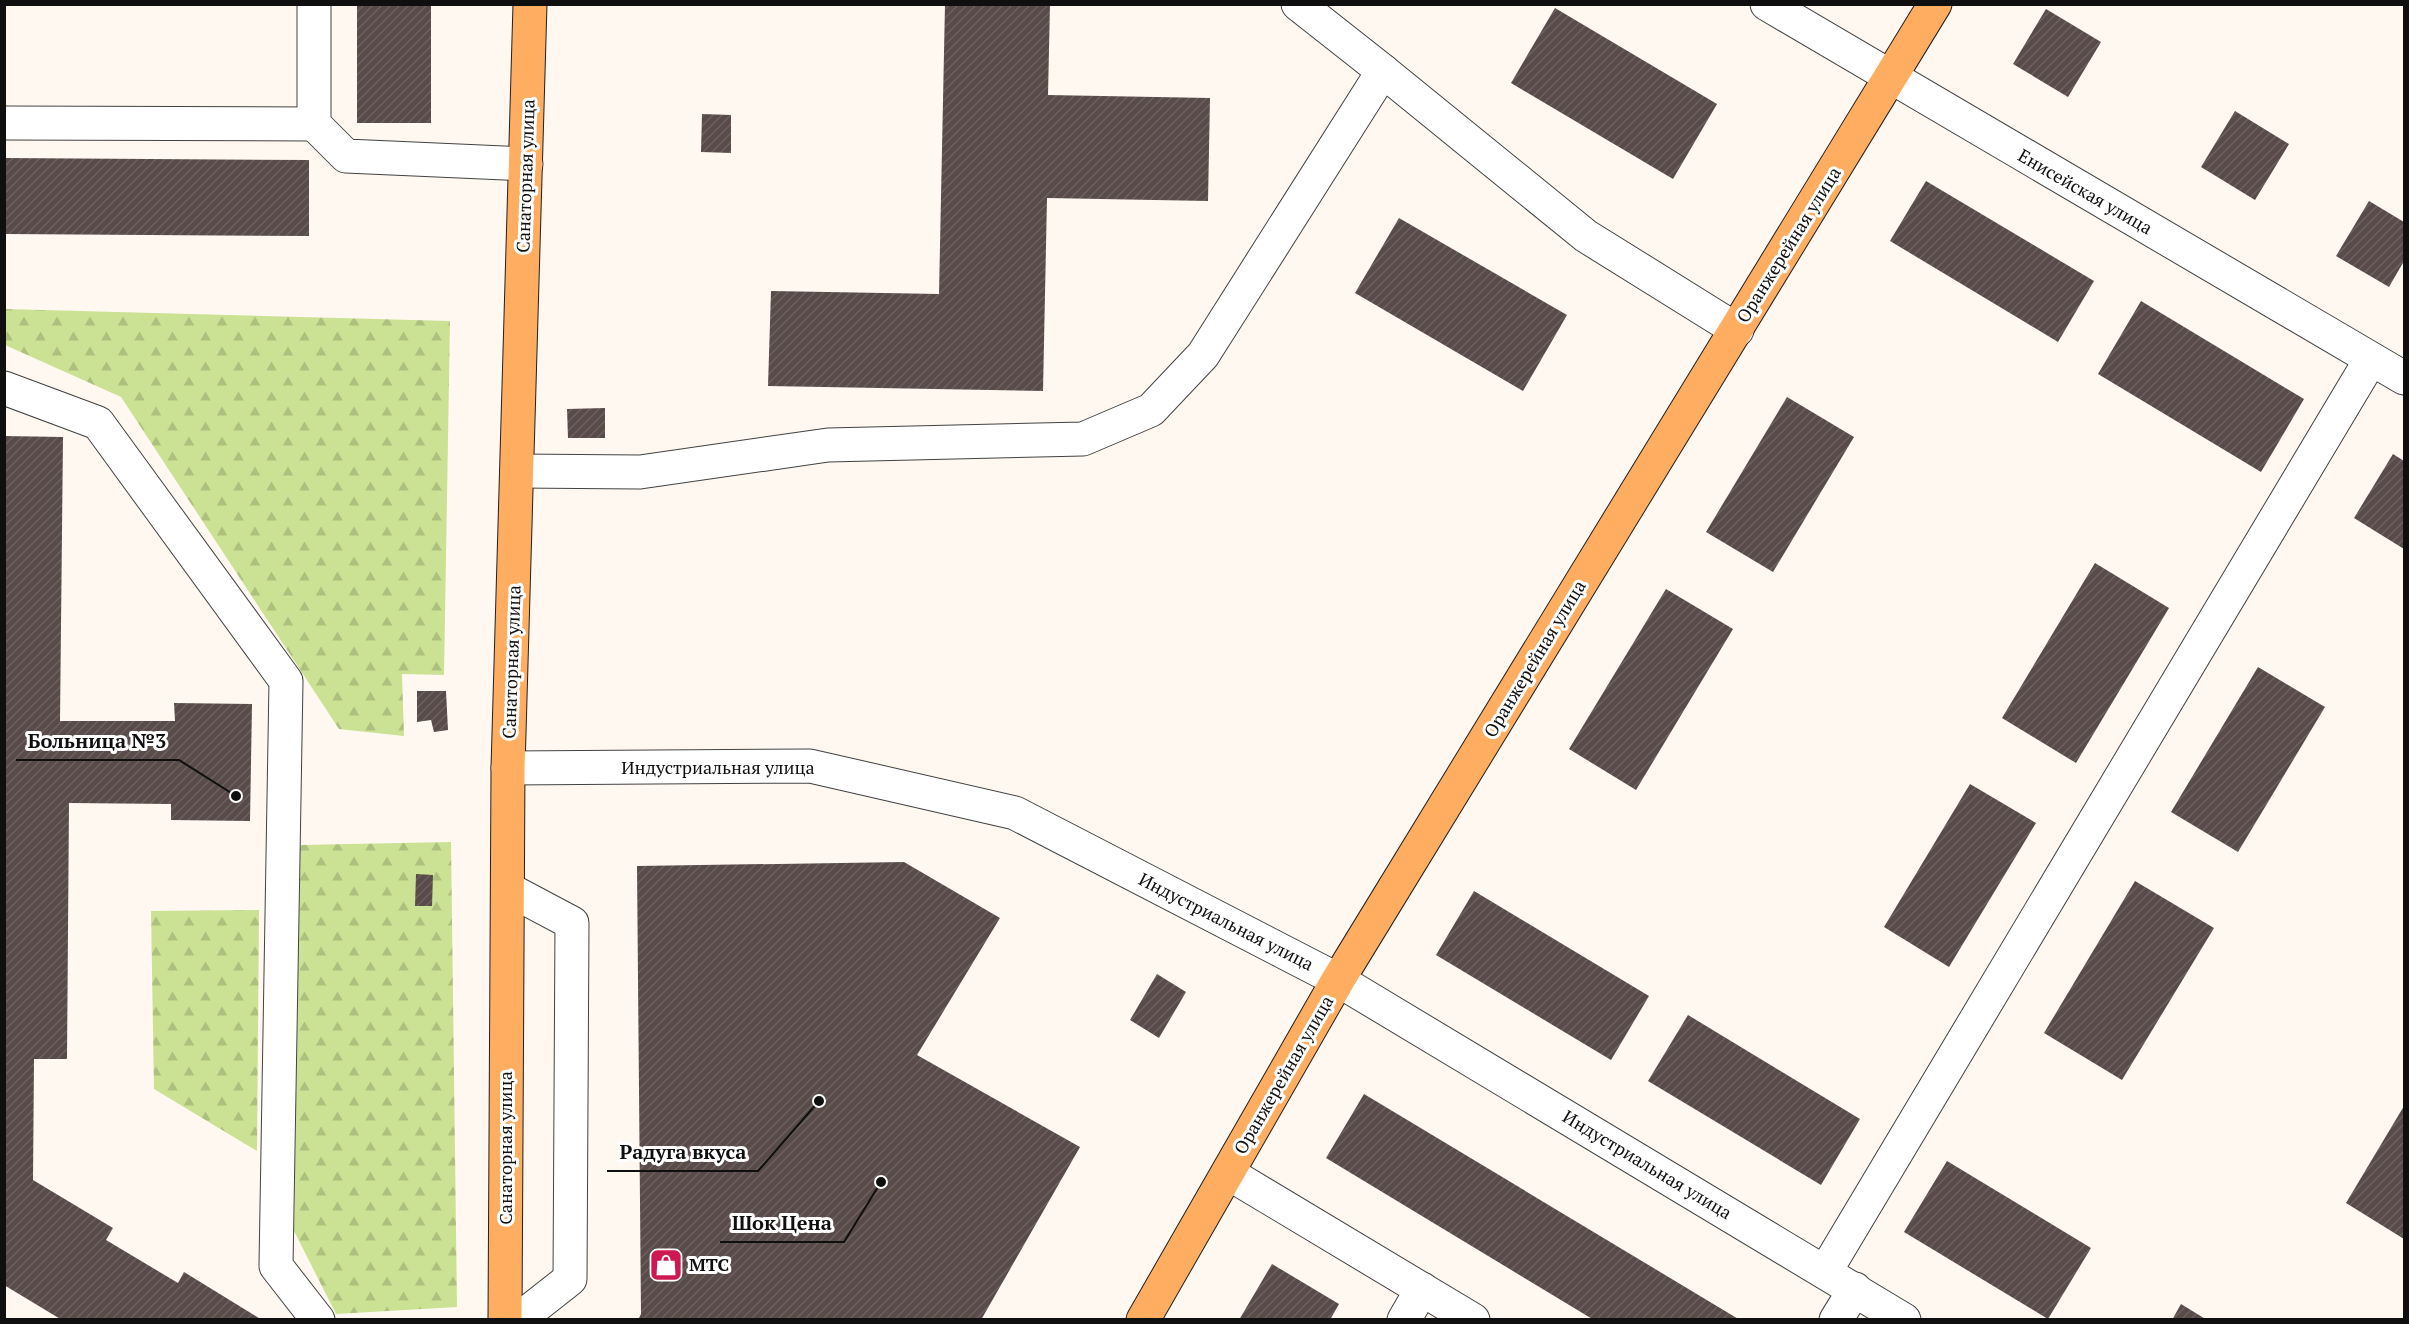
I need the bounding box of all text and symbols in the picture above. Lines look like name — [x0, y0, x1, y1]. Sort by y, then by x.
street label: Санаторная улица — [510, 99, 540, 253]
street label: Енисейская улица — [2014, 143, 2157, 239]
street label: Оранжерейная улица — [1730, 162, 1846, 327]
street label: Оранжерейная улица — [1478, 575, 1591, 742]
street label: Санаторная улица — [496, 585, 526, 739]
callout: Больница №3 — [16, 722, 179, 760]
text: Больница №3 — [28, 727, 166, 754]
street label: Индустриальная улица — [621, 755, 815, 779]
street label: Индустриальная улица — [1135, 867, 1318, 976]
street label: Оранжерейная улица — [1228, 991, 1338, 1158]
street label: Санаторная улица — [493, 1071, 517, 1225]
street label: Индустриальная улица — [1558, 1104, 1737, 1224]
callout: Радуга вкуса — [607, 1133, 758, 1171]
text: Радуга вкуса — [620, 1138, 746, 1165]
callout: Шок Цена — [720, 1204, 844, 1242]
text: Шок Цена — [732, 1209, 832, 1236]
shop icon: МТС — [648, 1247, 684, 1283]
place label: МТС — [689, 1252, 729, 1276]

